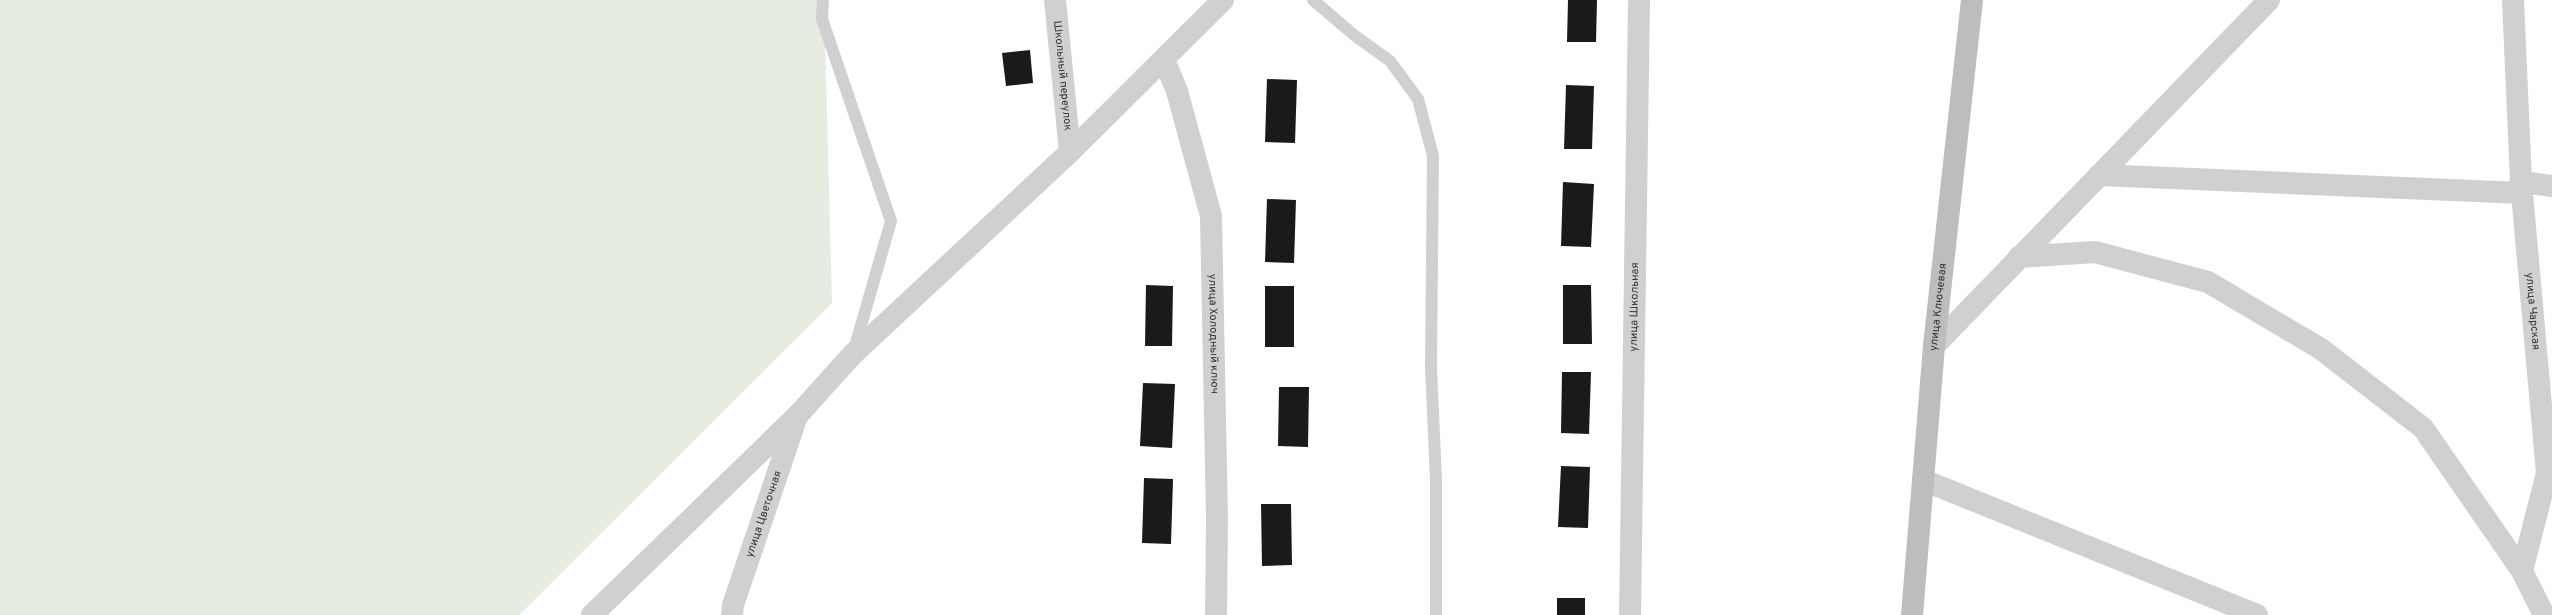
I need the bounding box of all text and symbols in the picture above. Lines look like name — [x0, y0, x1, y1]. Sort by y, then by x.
street label: Школьный переулок — [1050, 20, 1075, 131]
street label: улица Школьная — [1627, 262, 1642, 352]
street label: улица Ключевая — [1927, 263, 1950, 352]
street label: улица Чарская — [2522, 272, 2543, 351]
street label: улица Холодный ключ — [1205, 274, 1222, 394]
street label: улица Цветочная — [743, 469, 785, 559]

